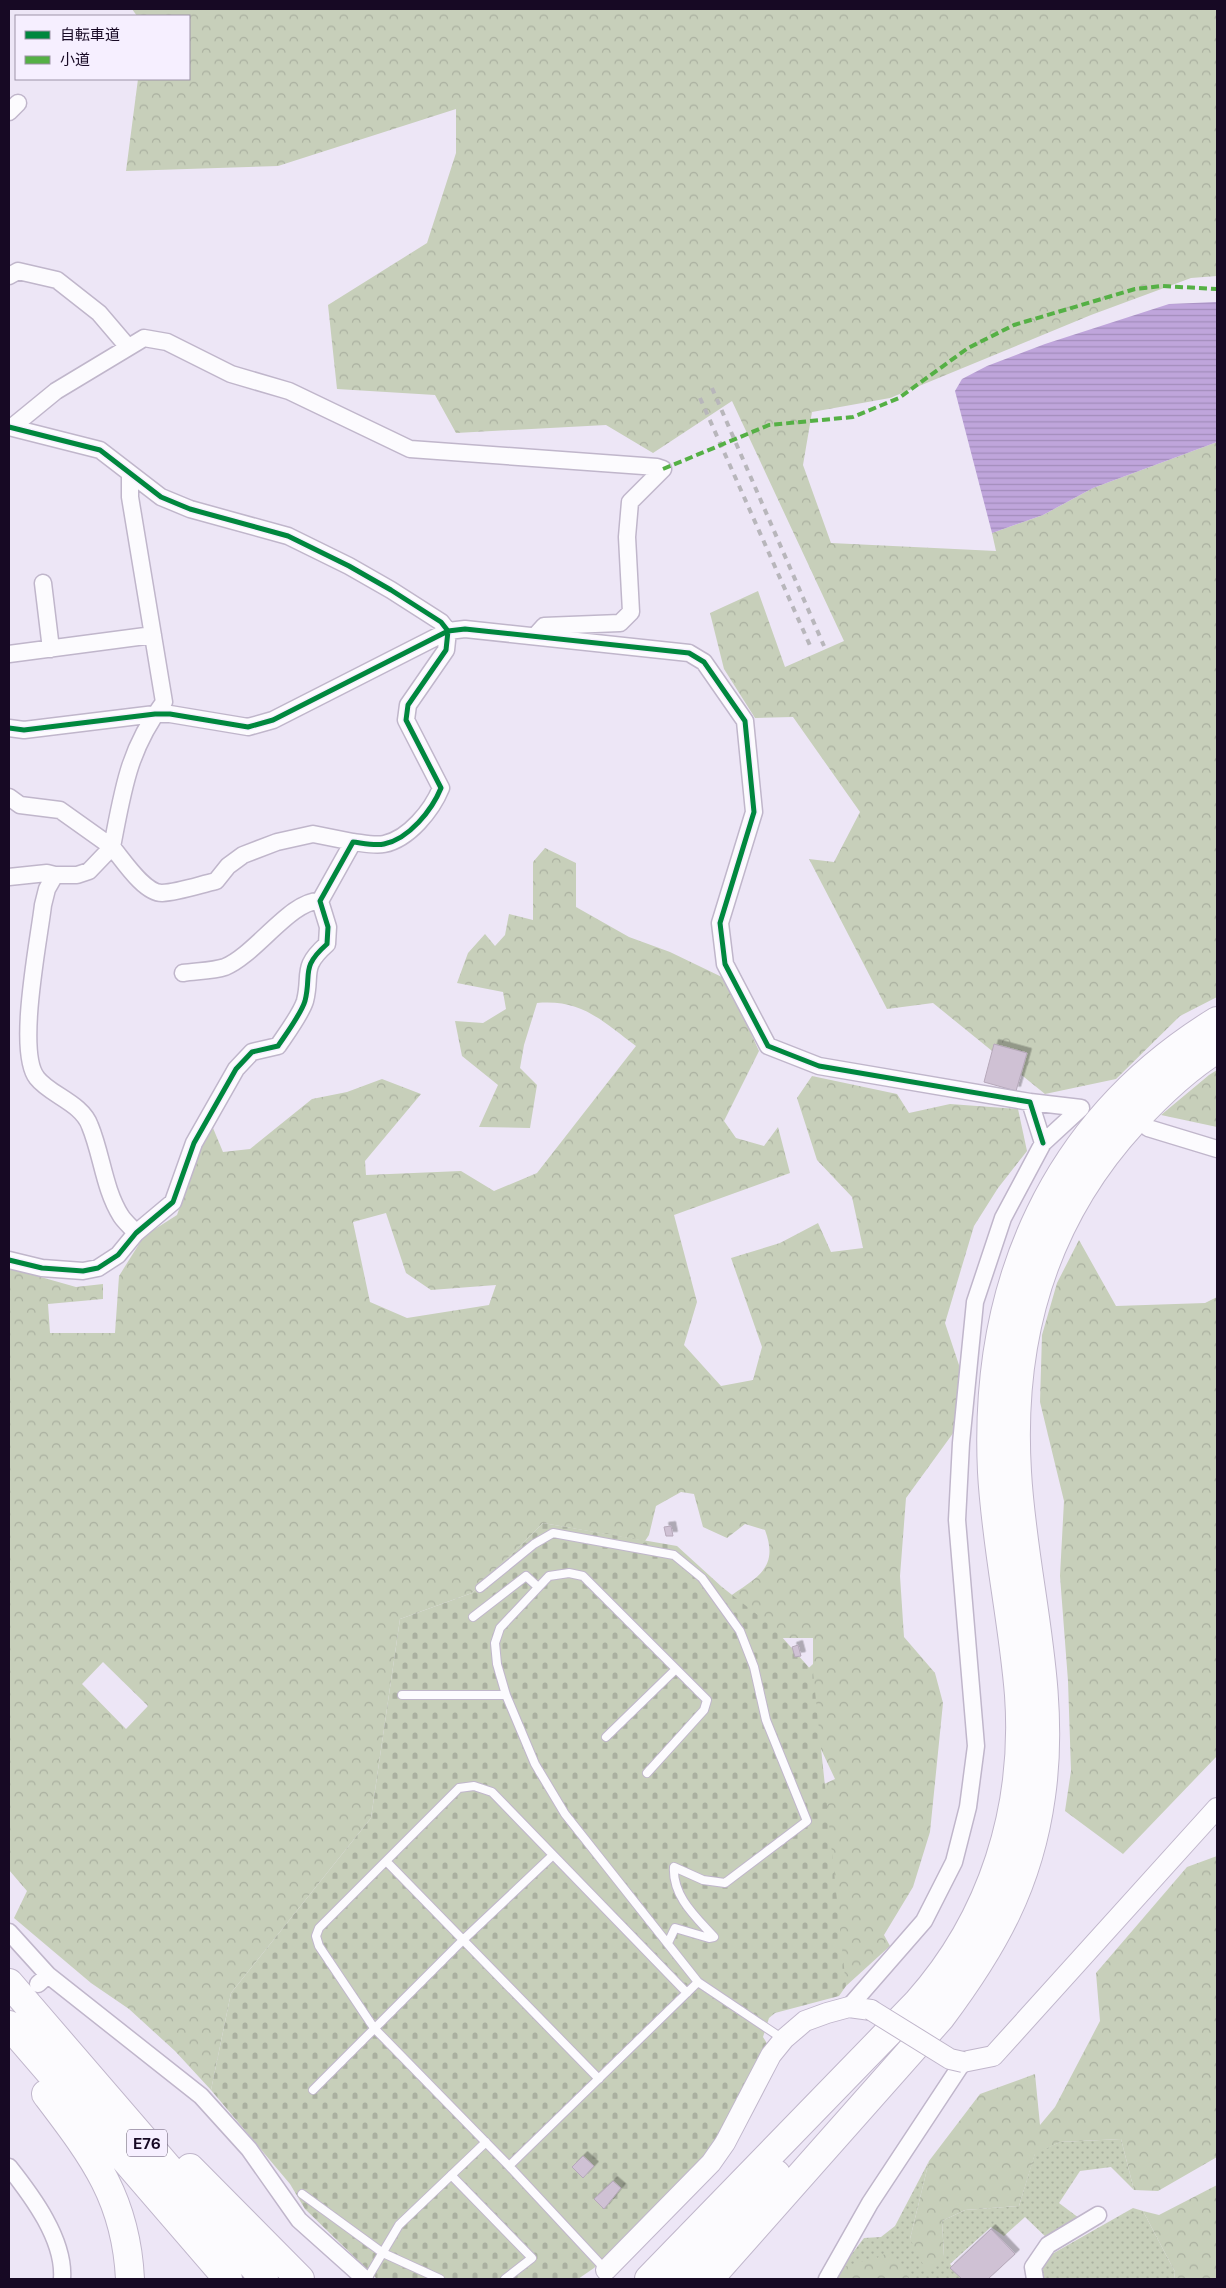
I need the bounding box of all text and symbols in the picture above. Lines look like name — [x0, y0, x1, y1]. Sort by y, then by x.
legend — [15, 15, 190, 80]
text: 自転車道 — [60, 25, 120, 45]
text: 小道 — [60, 50, 90, 70]
road number: E76 — [127, 2130, 167, 2156]

